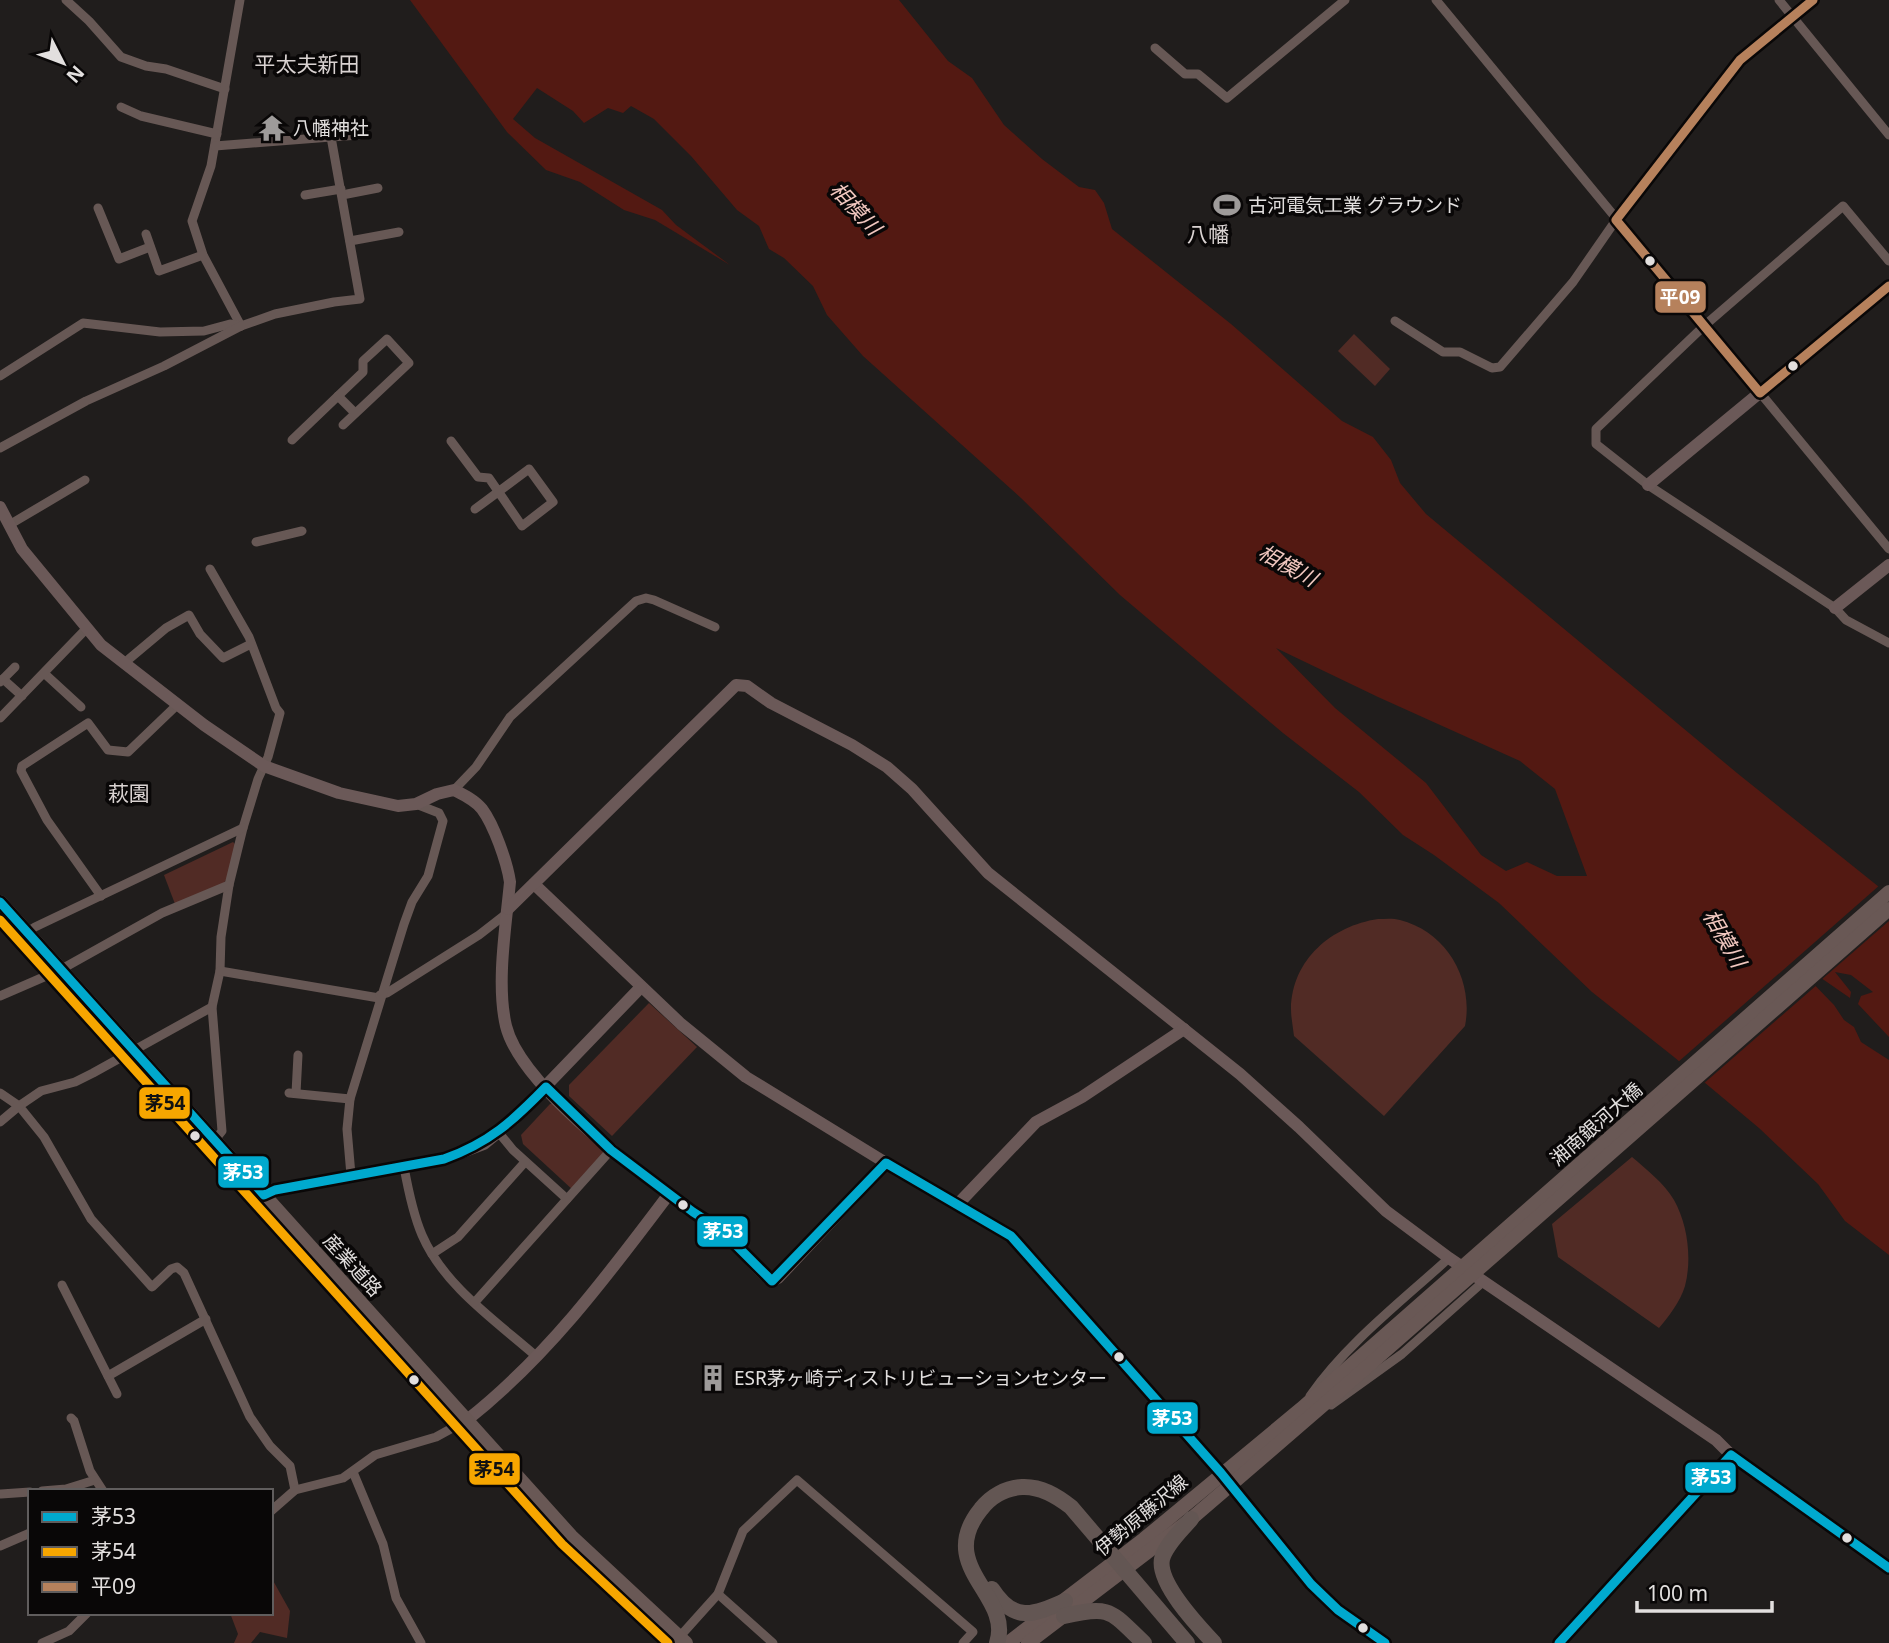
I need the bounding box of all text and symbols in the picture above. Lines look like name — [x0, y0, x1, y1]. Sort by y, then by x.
north arrow — [28, 28, 98, 98]
district label: 平太夫新田 — [255, 50, 360, 78]
text: N — [61, 60, 90, 89]
temple icon: 八幡神社 — [257, 113, 287, 143]
place label: 八幡神社 — [293, 115, 369, 141]
water label: 相模川 — [824, 175, 889, 242]
sports icon: 古河電気工業 グラウンド — [1212, 190, 1242, 220]
place label: 古河電気工業 グラウンド — [1248, 192, 1462, 218]
district label: 八幡 — [1187, 220, 1229, 248]
unlabelled marker — [1643, 254, 1657, 268]
line badge: 平09 — [1654, 280, 1707, 314]
text: 平09 — [1660, 284, 1700, 310]
unlabelled marker — [1786, 359, 1800, 373]
water label: 相模川 — [1254, 537, 1324, 593]
district label: 萩園 — [108, 779, 150, 807]
water label: 相模川 — [1697, 904, 1754, 974]
street label: 湘南銀河大橋 — [1544, 1077, 1648, 1171]
line badge: 茅54 — [138, 1086, 191, 1120]
text: 茅54 — [145, 1090, 185, 1116]
unlabelled marker — [188, 1129, 202, 1143]
line badge: 茅53 — [217, 1155, 270, 1189]
text: 茅53 — [223, 1159, 263, 1185]
unlabelled marker — [676, 1198, 690, 1212]
line badge: 茅53 — [696, 1215, 749, 1248]
text: 茅53 — [703, 1218, 743, 1244]
street label: 産業道路 — [318, 1228, 388, 1302]
unlabelled marker — [1112, 1350, 1126, 1364]
building icon: ESR茅ヶ崎ディストリビューションセンター — [698, 1363, 728, 1393]
place label: ESR茅ヶ崎ディストリビューションセンター — [734, 1365, 1107, 1391]
unlabelled marker — [407, 1373, 421, 1387]
line badge: 茅53 — [1146, 1401, 1199, 1435]
text: 茅53 — [1152, 1405, 1192, 1431]
line badge: 茅54 — [468, 1452, 521, 1486]
text: 茅54 — [474, 1456, 514, 1482]
line badge: 茅53 — [1684, 1461, 1737, 1494]
text: 茅53 — [1691, 1464, 1731, 1490]
street label: 伊勢原藤沢線 — [1089, 1468, 1193, 1562]
legend — [28, 1489, 273, 1615]
text: 茅53 — [91, 1502, 136, 1530]
unlabelled marker — [1840, 1531, 1854, 1545]
text: 茅54 — [91, 1537, 136, 1565]
scale bar — [1637, 1570, 1772, 1614]
text: 平09 — [91, 1572, 136, 1600]
text: 100 m — [1647, 1579, 1708, 1607]
unlabelled marker — [1356, 1621, 1370, 1635]

